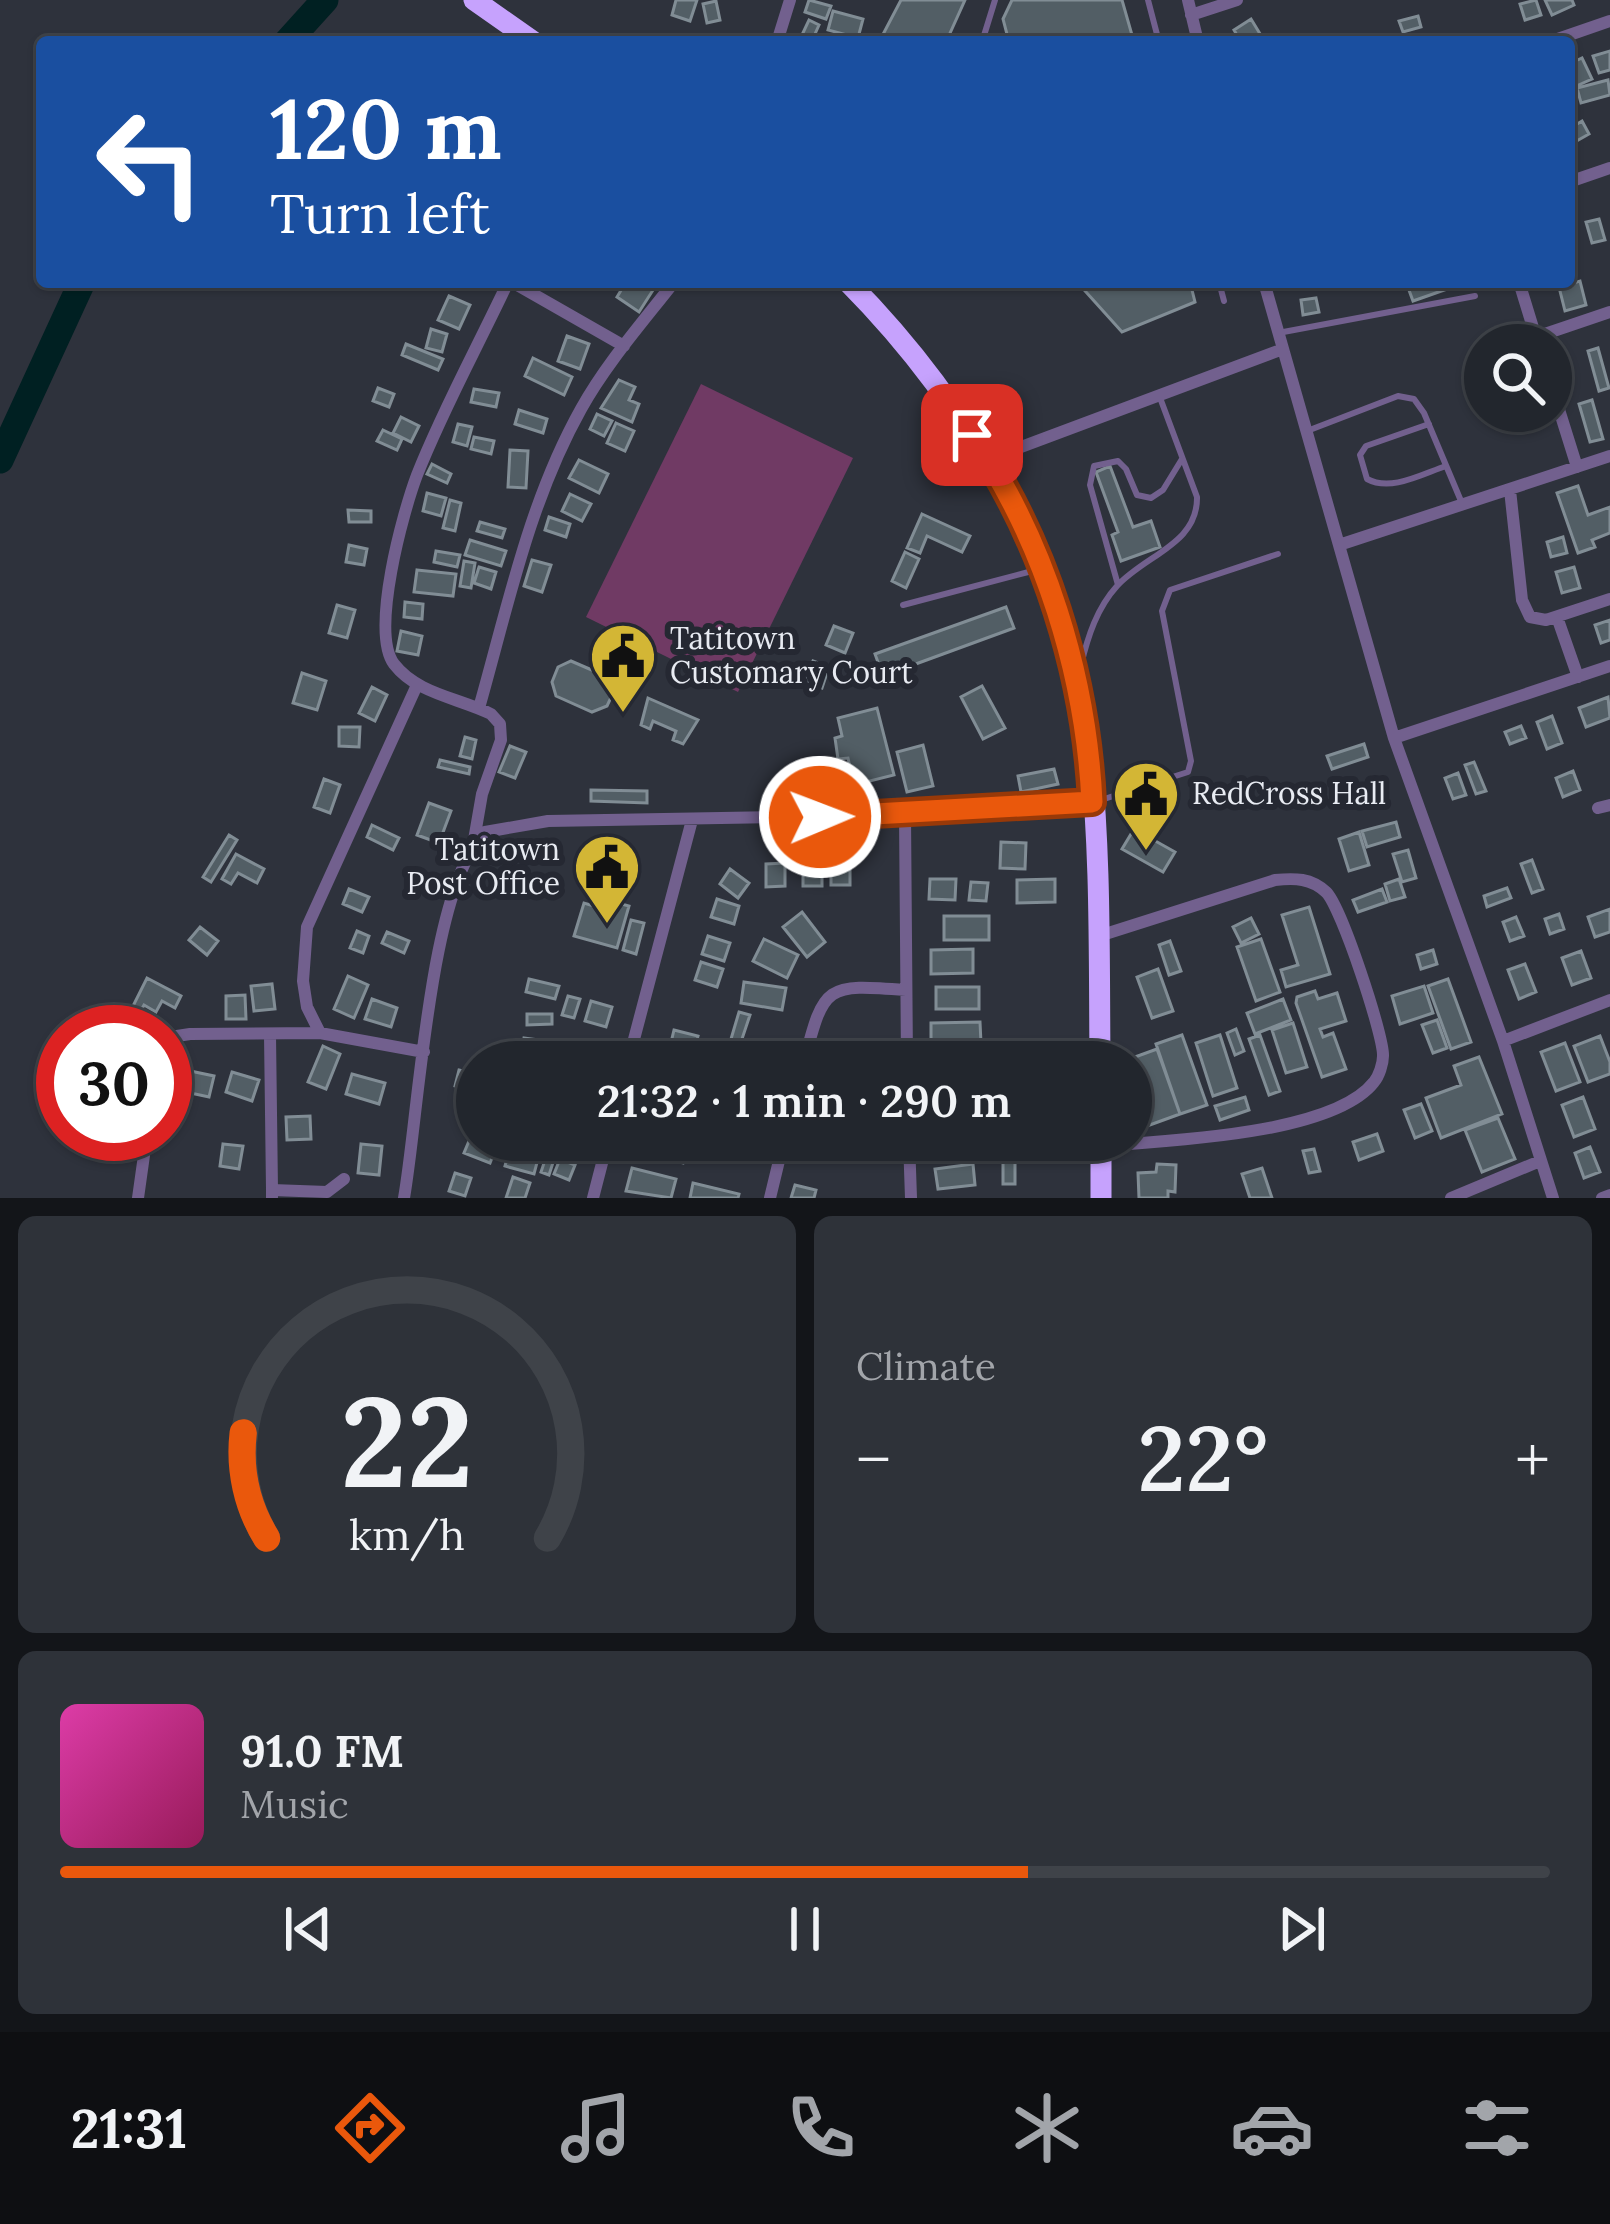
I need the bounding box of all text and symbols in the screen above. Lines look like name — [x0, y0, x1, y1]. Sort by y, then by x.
text: 120 m — [270, 74, 502, 182]
icon: left — [72, 84, 228, 240]
text: Turn left — [270, 179, 490, 248]
map controls — [1464, 324, 1572, 432]
button: search — [1464, 324, 1572, 432]
pin — [921, 384, 1023, 486]
icon: arrive — [939, 402, 1005, 468]
place label: Tatitown Customary Court — [670, 619, 913, 692]
public building icon: Tatitown Customary Court — [588, 621, 658, 715]
position arrow — [757, 754, 883, 880]
public building icon: RedCross Hall — [1111, 759, 1181, 853]
place label: RedCross Hall — [1192, 774, 1386, 812]
place label: Tatitown Post Office — [406, 830, 560, 902]
public building icon: Tatitown Post Office — [572, 832, 642, 926]
speed limit sign: 30 — [36, 1005, 192, 1161]
text: 21:32 · 1 min · 290 m — [597, 1072, 1011, 1129]
text: Climate — [856, 1341, 996, 1391]
text: 22 — [340, 1361, 474, 1521]
text: 22° — [1137, 1400, 1269, 1516]
text: − — [856, 1417, 891, 1501]
text: + — [1515, 1417, 1550, 1501]
text: km/h — [349, 1506, 465, 1561]
text: 91.0 FM — [240, 1722, 404, 1779]
text: Music — [240, 1779, 349, 1829]
icon: previous — [275, 1896, 341, 1962]
icon: pause — [772, 1896, 838, 1962]
icon: next — [1269, 1896, 1335, 1962]
icon: directions — [328, 2086, 412, 2170]
icon: music — [554, 2086, 638, 2170]
icon: phone — [779, 2086, 863, 2170]
icon: climate — [1005, 2086, 1089, 2170]
icon: car — [1230, 2086, 1314, 2170]
icon: filters — [1455, 2086, 1539, 2170]
text: 21:31 — [71, 2094, 187, 2163]

